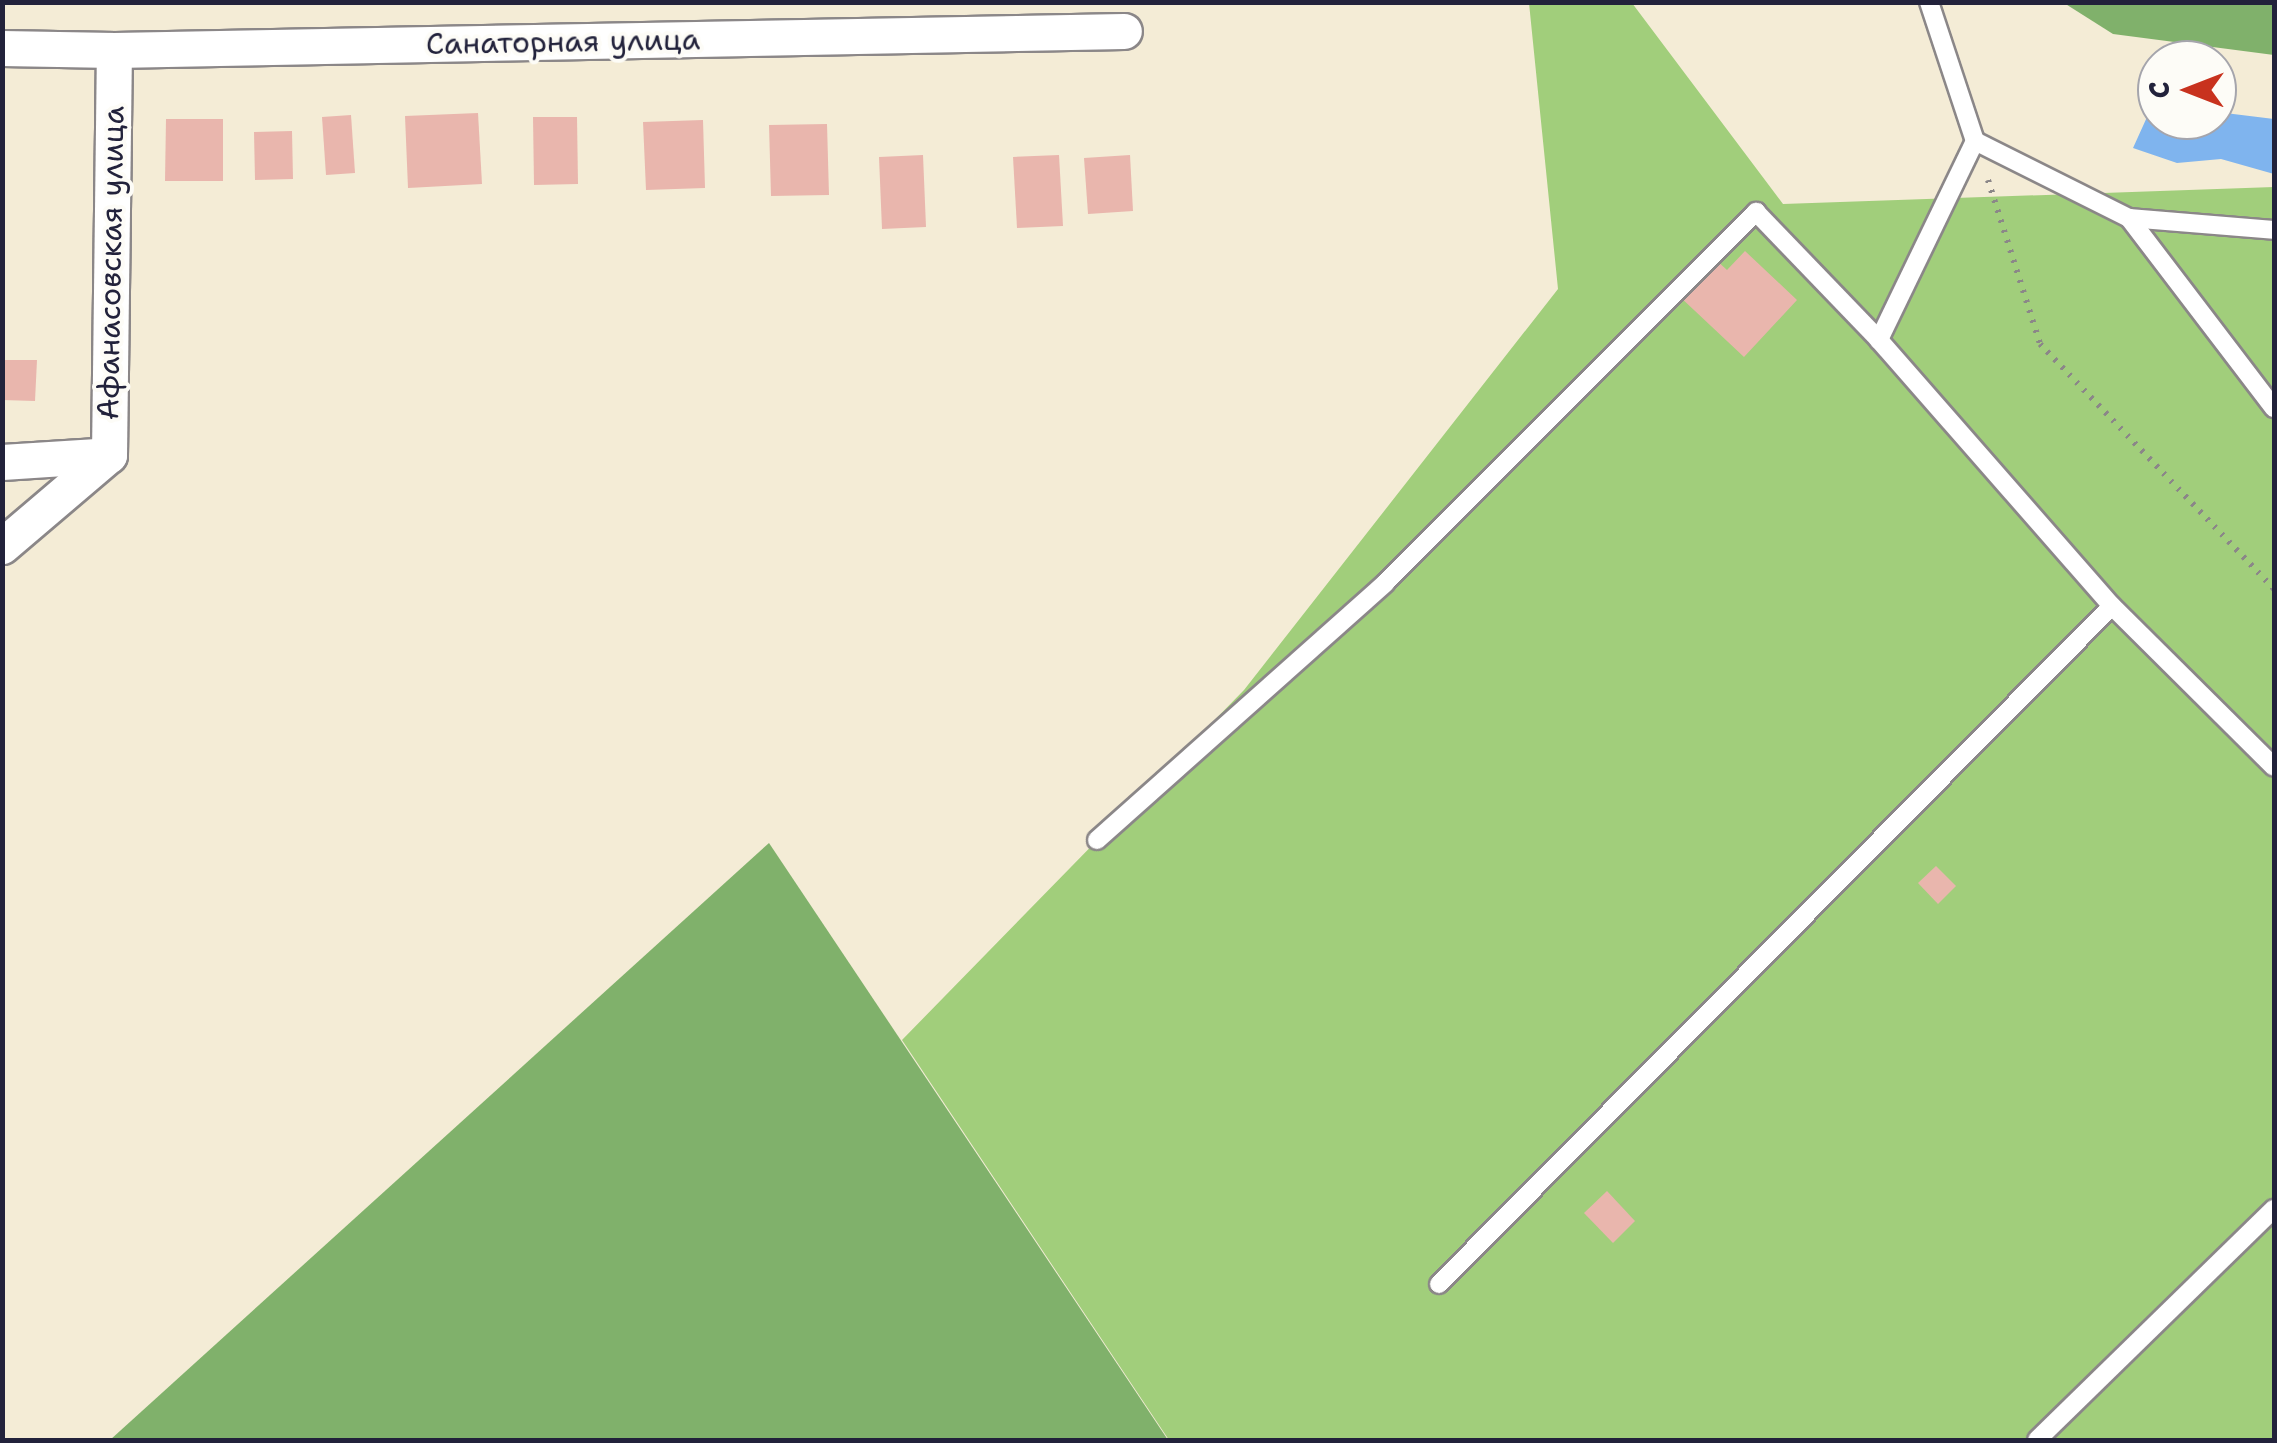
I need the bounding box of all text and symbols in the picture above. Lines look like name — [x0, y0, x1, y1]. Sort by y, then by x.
street label: Санаторная улица — [425, 22, 701, 62]
north arrow — [2137, 40, 2237, 140]
text: С — [2140, 81, 2178, 99]
street label: Афанасовская улица — [90, 106, 132, 420]

